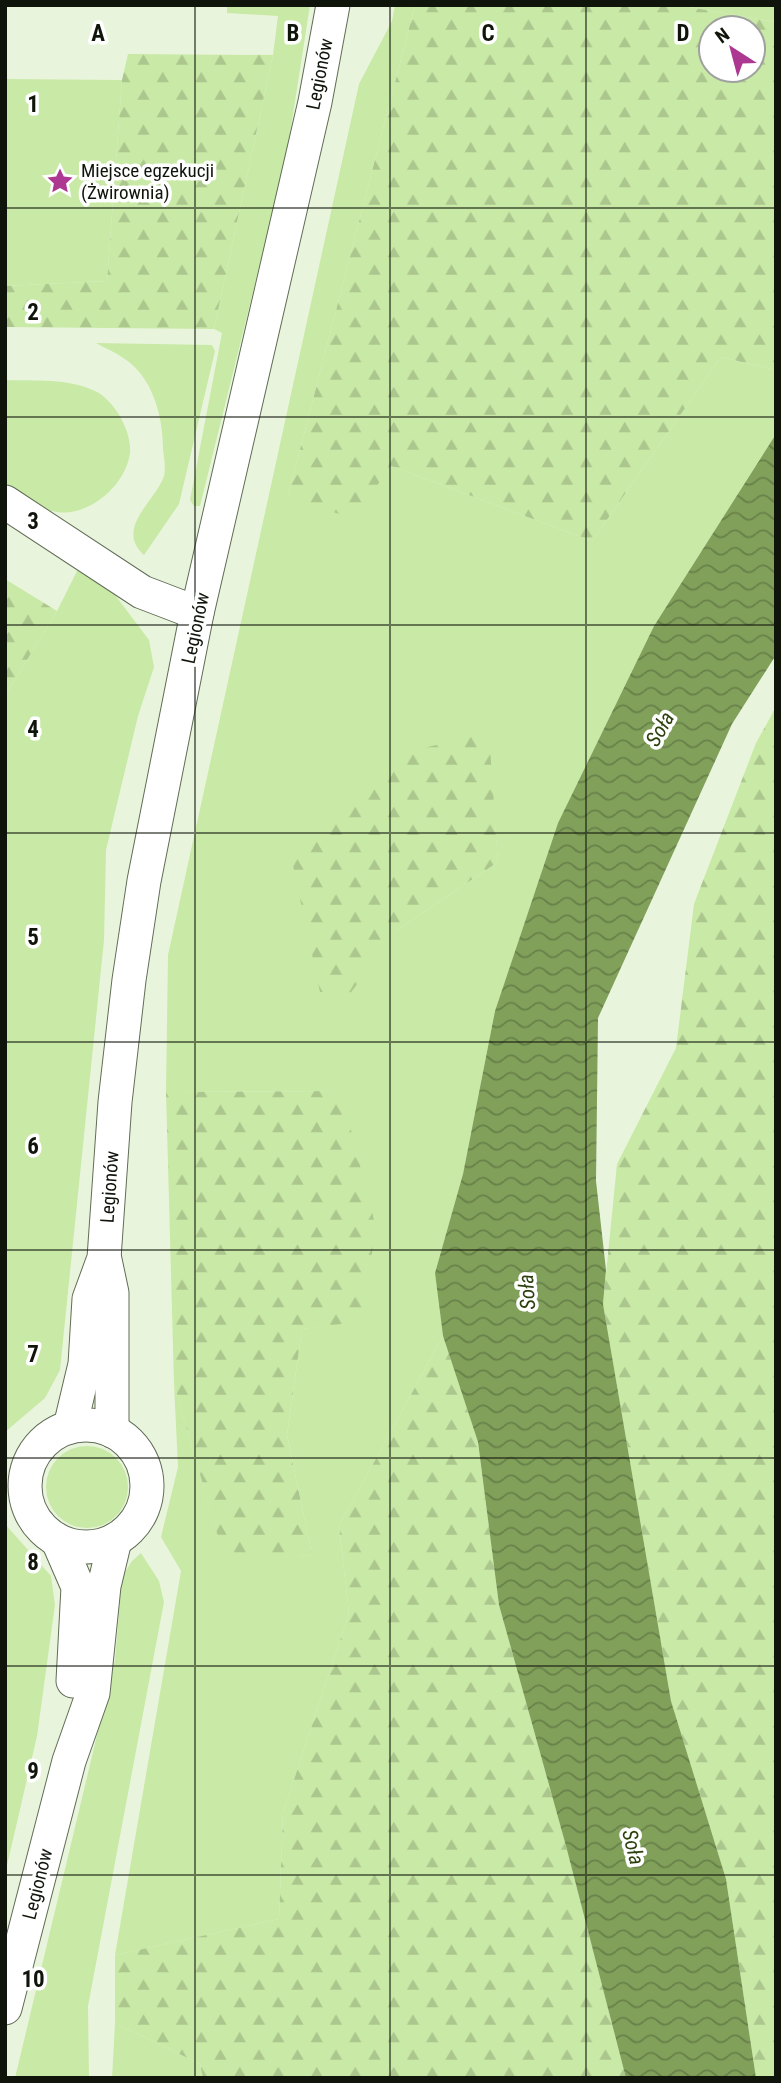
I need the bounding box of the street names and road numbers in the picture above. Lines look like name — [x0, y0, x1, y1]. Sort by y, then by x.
street label: Legionów — [301, 36, 338, 112]
street label: Legionów — [177, 590, 214, 666]
street label: Legionów — [96, 1150, 123, 1224]
street label: Legionów — [18, 1846, 57, 1922]

